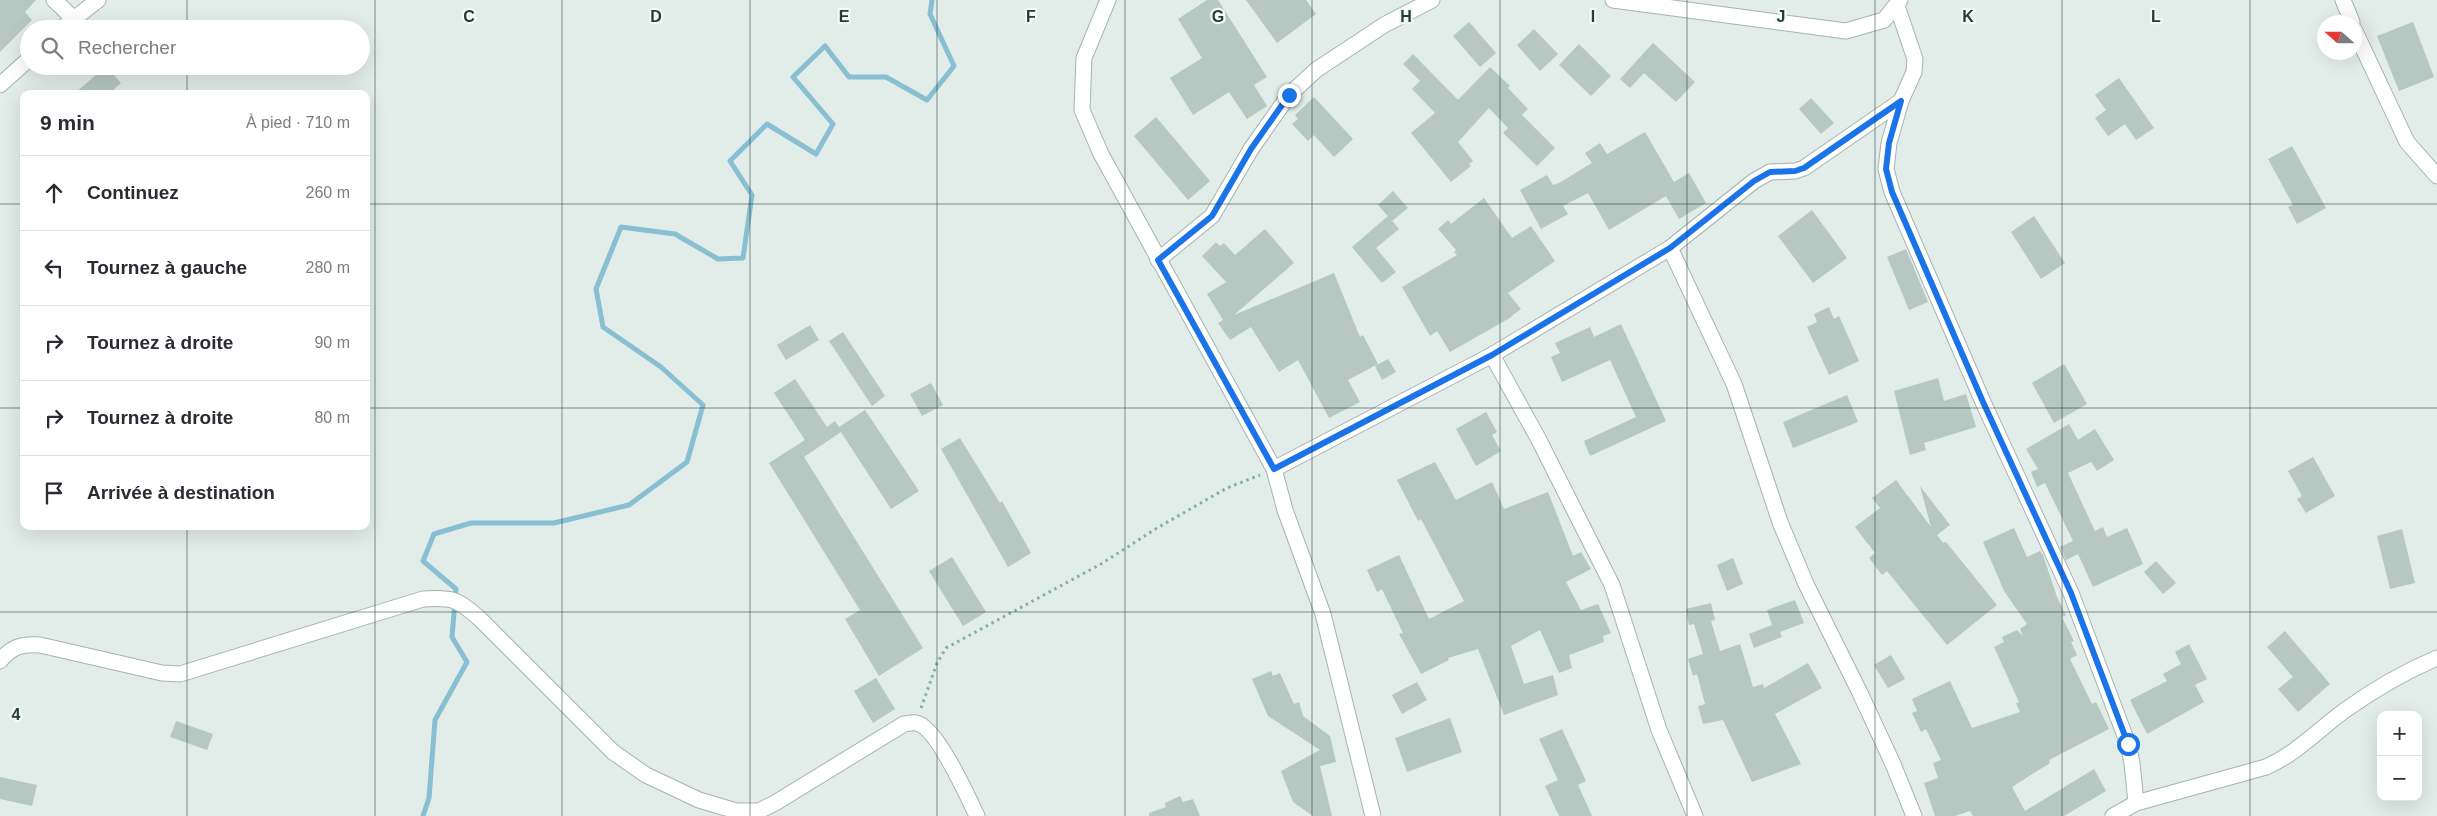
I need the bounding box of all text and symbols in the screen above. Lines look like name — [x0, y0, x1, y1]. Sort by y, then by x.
text: C — [463, 8, 475, 25]
text: D — [650, 8, 662, 25]
text: E — [839, 8, 850, 25]
text: F — [1026, 8, 1036, 25]
text: G — [1212, 8, 1224, 25]
text: H — [1400, 8, 1412, 25]
text: I — [1591, 8, 1595, 25]
text: J — [1777, 8, 1785, 25]
text: K — [1962, 8, 1974, 25]
text: L — [2151, 8, 2161, 25]
north arrow — [2317, 15, 2362, 60]
search box — [20, 20, 370, 75]
icon: search — [38, 34, 66, 62]
text: Rechercher — [78, 37, 176, 58]
route end — [1278, 84, 1301, 107]
text: 9 min — [40, 111, 95, 134]
text: À pied · 710 m — [246, 114, 350, 131]
icon: ahead — [40, 179, 68, 207]
text: Continuez — [87, 182, 179, 203]
text: 260 m — [306, 184, 350, 201]
icon: left — [40, 254, 68, 282]
text: Tournez à gauche — [87, 257, 247, 278]
text: 280 m — [306, 259, 350, 276]
icon: right — [40, 329, 68, 357]
text: Tournez à droite — [87, 332, 233, 353]
text: 90 m — [314, 334, 350, 351]
icon: right — [40, 404, 68, 432]
text: Tournez à droite — [87, 407, 233, 428]
text: 80 m — [314, 409, 350, 426]
icon: arrive — [40, 479, 68, 507]
text: Arrivée à destination — [87, 482, 275, 503]
text: 4 — [12, 706, 21, 723]
map controls — [2377, 711, 2422, 801]
button: + — [2377, 711, 2422, 756]
route start — [2117, 733, 2140, 756]
button: − — [2377, 756, 2422, 801]

